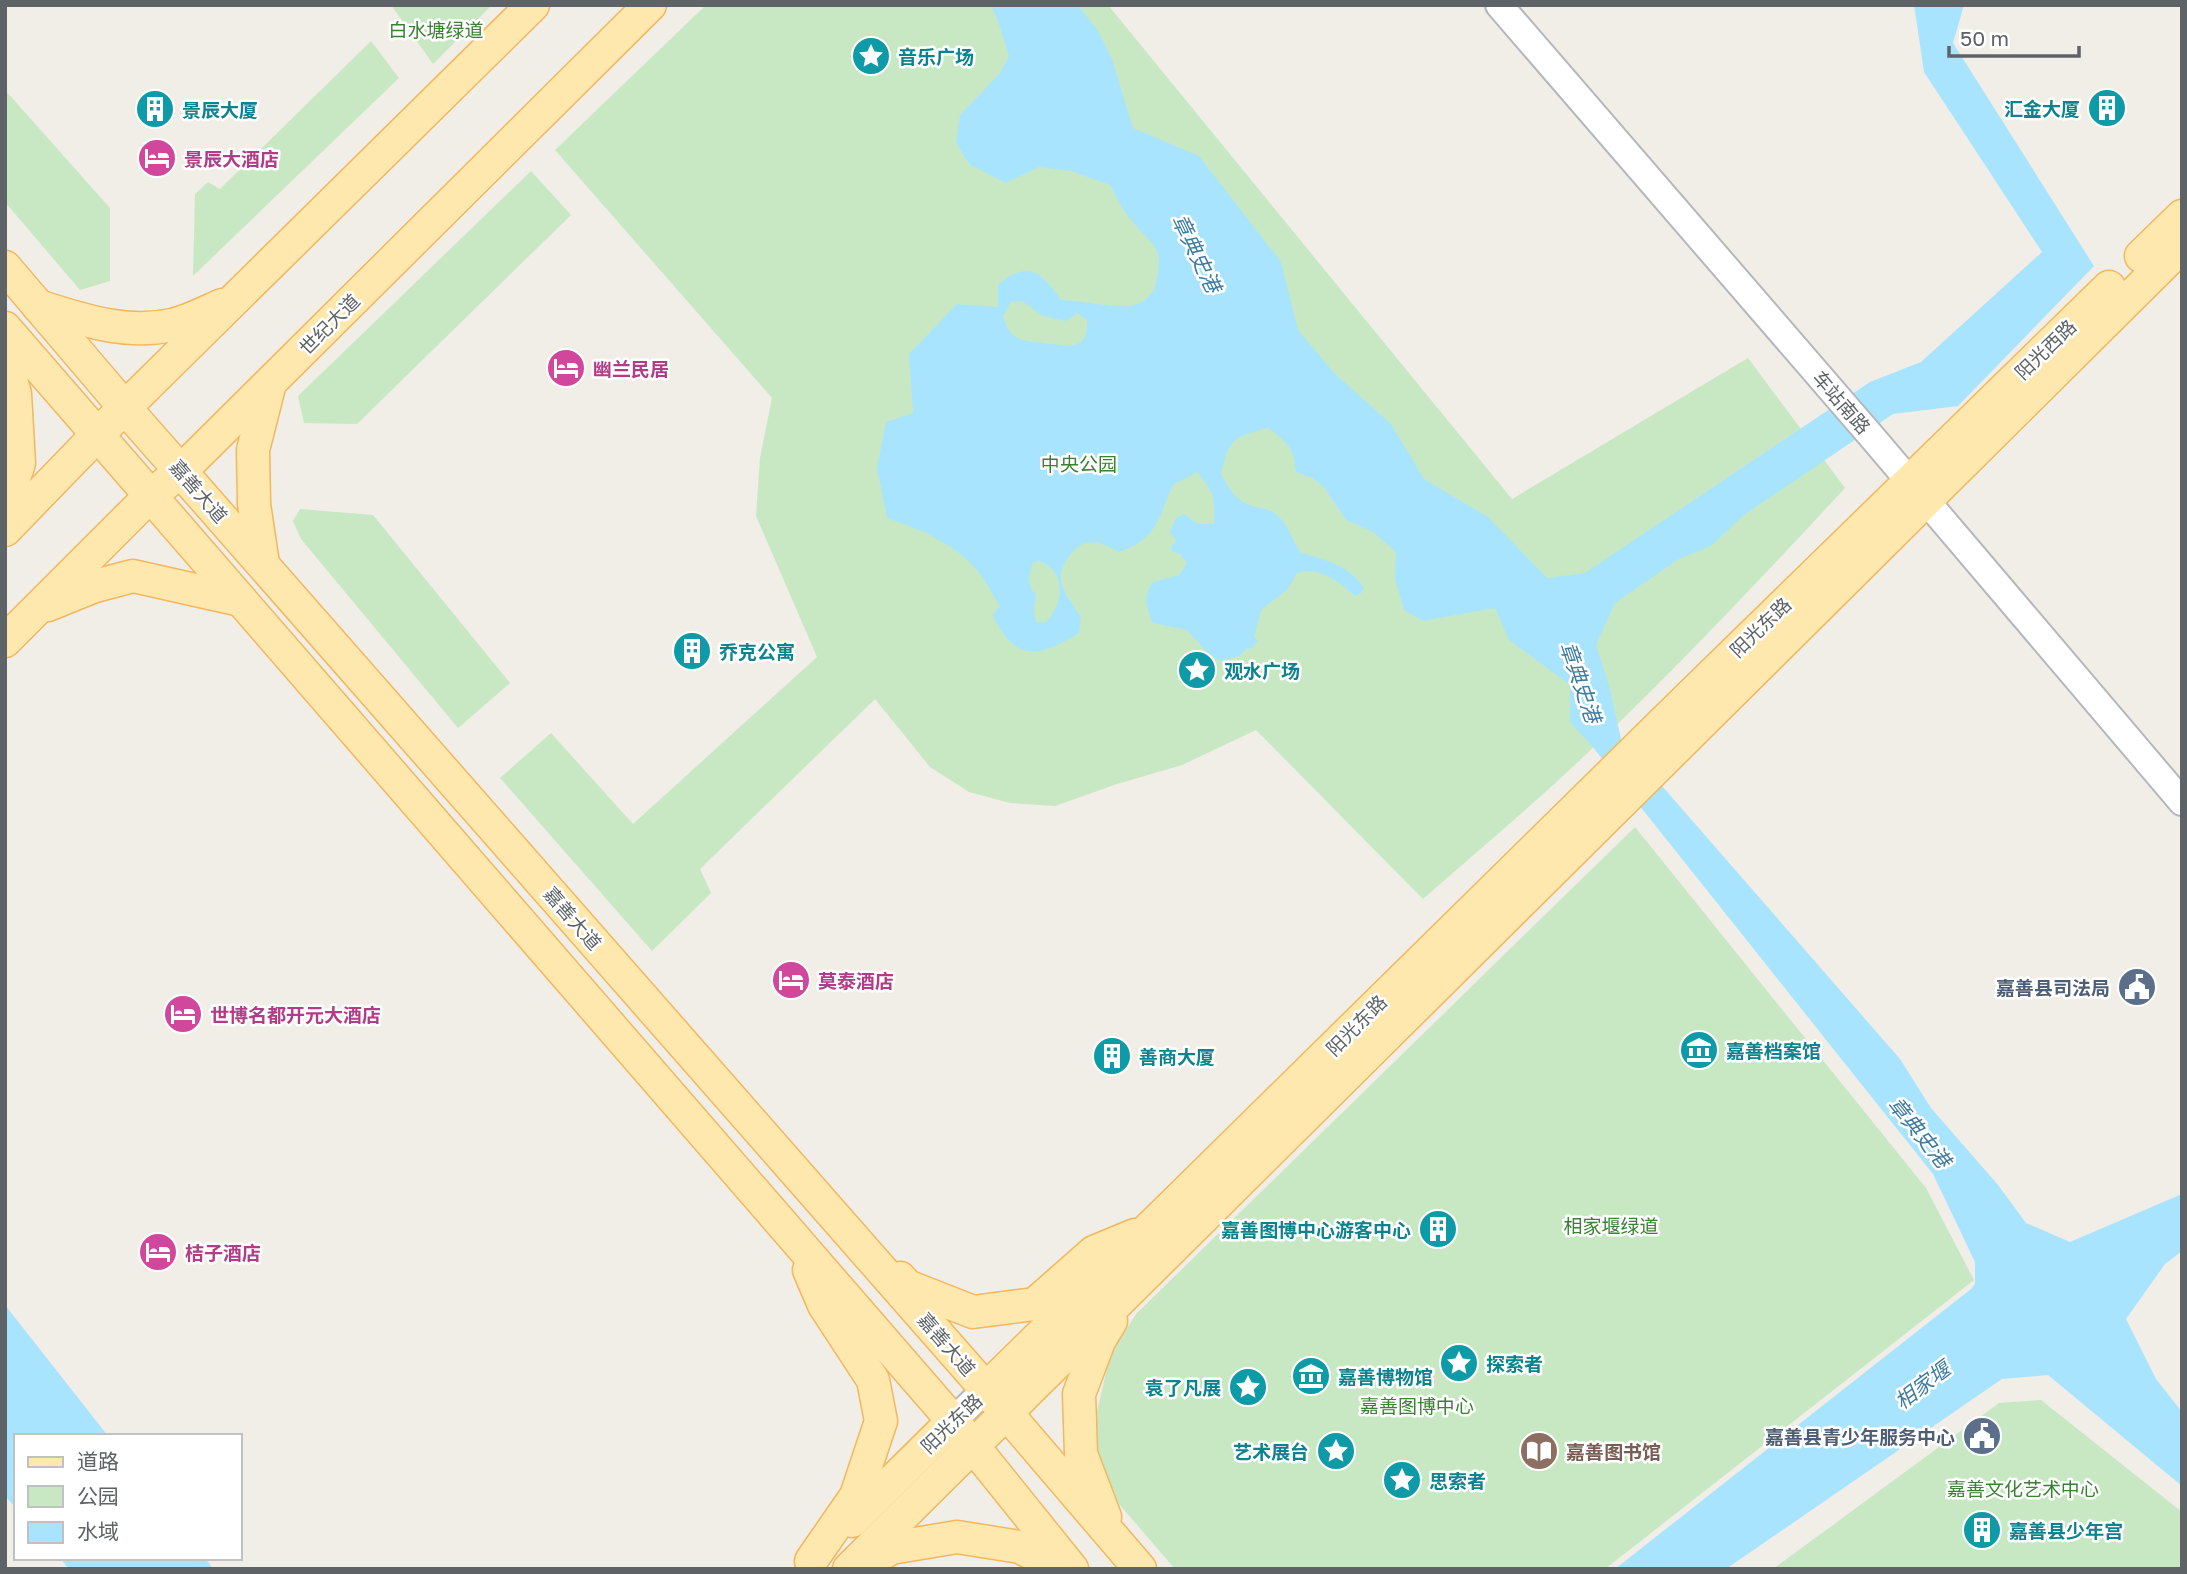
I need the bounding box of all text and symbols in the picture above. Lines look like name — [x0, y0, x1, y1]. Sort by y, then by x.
scale bar — [1949, 14, 2078, 58]
park label: 白水塘绿道 — [388, 18, 484, 41]
text: 50 m — [1960, 25, 2009, 51]
place icon: 音乐广场 — [850, 35, 892, 77]
place label: 音乐广场 — [898, 45, 974, 68]
building icon: 汇金大厦 — [2086, 87, 2128, 129]
building icon: 景辰大厦 — [134, 88, 176, 130]
place label: 汇金大厦 — [2004, 97, 2080, 120]
place label: 景辰大厦 — [182, 98, 258, 121]
hotel icon: 景辰大酒店 — [136, 137, 178, 179]
place label: 景辰大酒店 — [184, 147, 279, 170]
water label: 章典史港 — [1167, 210, 1228, 299]
street label: 世纪大道 — [294, 289, 364, 359]
street label: 阳光西路 — [2010, 314, 2080, 384]
hotel icon: 幽兰民居 — [545, 347, 587, 389]
place label: 幽兰民居 — [593, 357, 669, 380]
street label: 车站南路 — [1808, 366, 1876, 438]
park label: 中央公园 — [1041, 452, 1117, 475]
street label: 嘉善大道 — [165, 455, 233, 527]
street label: 阳光东路 — [1725, 592, 1795, 662]
building icon: 乔克公寓 — [671, 630, 713, 672]
water label: 章典史港 — [1555, 638, 1608, 729]
place label: 乔克公寓 — [719, 640, 795, 663]
place icon: 观水广场 — [1176, 649, 1218, 691]
place label: 观水广场 — [1224, 659, 1300, 682]
street label: 嘉善大道 — [539, 882, 607, 954]
hotel icon: 莫泰酒店 — [770, 959, 812, 1001]
public building icon: 嘉善县司法局 — [2116, 966, 2158, 1008]
place label: 莫泰酒店 — [818, 969, 894, 992]
place label: 嘉善县司法局 — [1996, 976, 2110, 999]
street label: 阳光东路 — [1321, 990, 1391, 1060]
hotel icon: 世博名都开元大酒店 — [162, 993, 204, 1035]
place label: 世博名都开元大酒店 — [210, 1003, 381, 1026]
museum icon: 嘉善档案馆 — [1678, 1029, 1720, 1071]
building icon: 善商大厦 — [1091, 1035, 1133, 1077]
place label: 嘉善档案馆 — [1726, 1039, 1821, 1062]
place label: 善商大厦 — [1139, 1045, 1215, 1068]
water label: 章典史港 — [1883, 1091, 1958, 1175]
building icon: 嘉善图博中心游客中心 — [1417, 1208, 1459, 1250]
park label: 相家堰绿道 — [1563, 1214, 1659, 1237]
place label: 嘉善图博中心游客中心 — [1221, 1218, 1411, 1241]
hotel icon: 桔子酒店 — [137, 1231, 179, 1273]
place label: 桔子酒店 — [185, 1241, 261, 1264]
street label: 嘉善大道 — [913, 1308, 981, 1380]
place icon: 探索者 — [1438, 1342, 1480, 1384]
place label: 探索者 — [1486, 1352, 1543, 1375]
water label: 相家堰 — [1889, 1354, 1957, 1414]
museum icon: 嘉善博物馆 — [1290, 1355, 1332, 1397]
place label: 嘉善博物馆 — [1338, 1365, 1433, 1388]
place icon: 袁了凡展 — [1227, 1366, 1269, 1408]
place label: 袁了凡展 — [1145, 1376, 1221, 1399]
street label: 阳光东路 — [916, 1388, 986, 1458]
park label: 嘉善图博中心 — [1360, 1394, 1474, 1417]
public building icon: 嘉善县青少年服务中心 — [1961, 1415, 2003, 1457]
place label: 嘉善县青少年服务中心 — [1765, 1425, 1955, 1448]
place icon: 艺术展台 — [1315, 1430, 1357, 1472]
library icon: 嘉善图书馆 — [1518, 1430, 1560, 1472]
legend — [14, 1434, 242, 1560]
place label: 艺术展台 — [1233, 1440, 1309, 1463]
place label: 嘉善图书馆 — [1566, 1440, 1661, 1463]
text: 道路 — [77, 1448, 119, 1474]
place icon: 思索者 — [1381, 1459, 1423, 1501]
place label: 思索者 — [1429, 1469, 1486, 1492]
park label: 嘉善文化艺术中心 — [1947, 1477, 2099, 1500]
text: 公园 — [77, 1483, 119, 1509]
building icon: 嘉善县少年宫 — [1961, 1509, 2003, 1551]
text: 水域 — [77, 1518, 119, 1544]
place label: 嘉善县少年宫 — [2009, 1519, 2123, 1542]

